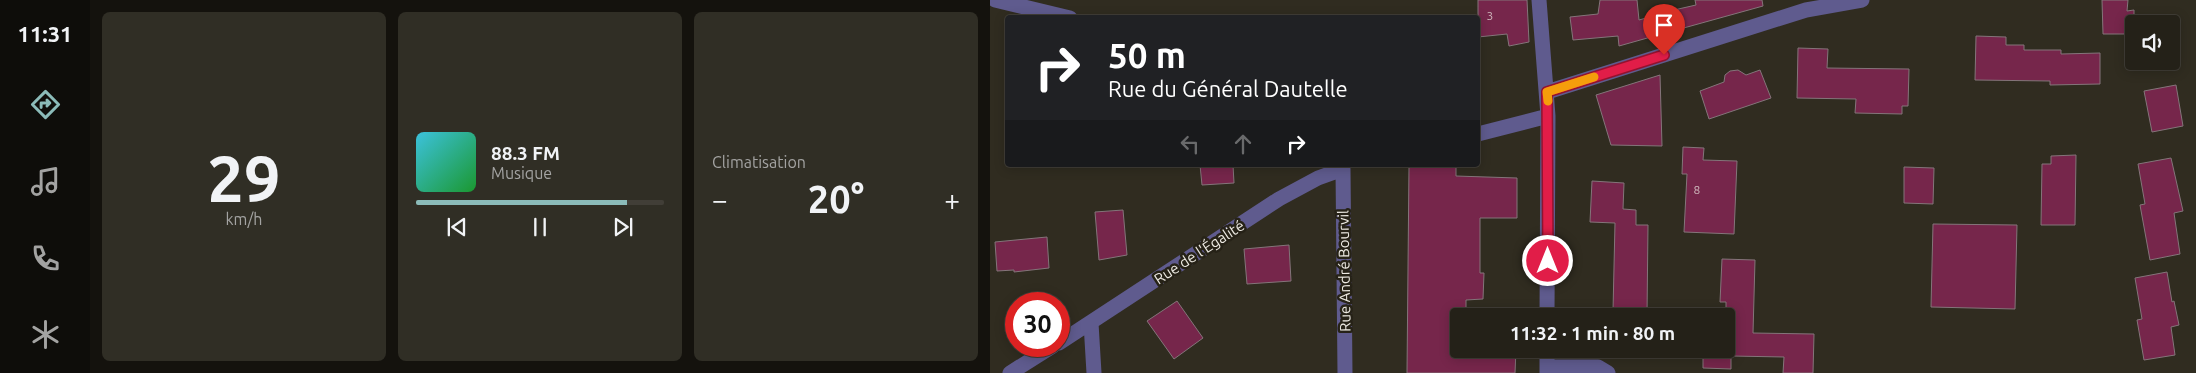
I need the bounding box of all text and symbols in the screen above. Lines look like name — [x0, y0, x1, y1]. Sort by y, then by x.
pin — [1643, 4, 1685, 55]
house number: 3 — [1487, 9, 1493, 22]
icon: arrive — [1650, 11, 1678, 39]
map controls — [2125, 15, 2180, 70]
button: sound — [2125, 15, 2180, 70]
text: 11:31 — [17, 21, 73, 46]
icon: right — [1025, 35, 1090, 100]
text: 50 m — [1108, 35, 1186, 75]
text: Rue du Général Dautelle — [1108, 76, 1348, 101]
icon: directions — [28, 87, 63, 122]
icon: left — [1176, 130, 1204, 158]
icon: ahead — [1229, 130, 1257, 158]
icon: right — [1282, 130, 1310, 158]
text: 29 — [207, 141, 281, 214]
text: 88.3 FM — [491, 142, 560, 164]
text: Climatisation — [712, 153, 806, 171]
icon: music — [28, 164, 63, 199]
text: Musique — [491, 164, 552, 182]
text: 20° — [808, 178, 864, 220]
house number: 8 — [1694, 183, 1701, 196]
text: − — [712, 184, 728, 215]
text: + — [944, 184, 960, 215]
text: km/h — [226, 210, 262, 228]
street label: Rue André Bourvil — [1334, 210, 1354, 332]
icon: previous — [443, 213, 471, 241]
icon: pause — [526, 213, 554, 241]
icon: next — [609, 213, 637, 241]
street label: Rue de l'Égalité — [1151, 217, 1247, 287]
position arrow — [1521, 234, 1573, 286]
icon: phone — [28, 241, 63, 276]
speed limit sign: 30 — [1005, 292, 1070, 357]
icon: climate — [28, 317, 63, 352]
text: 11:32 · 1 min · 80 m — [1510, 322, 1675, 344]

